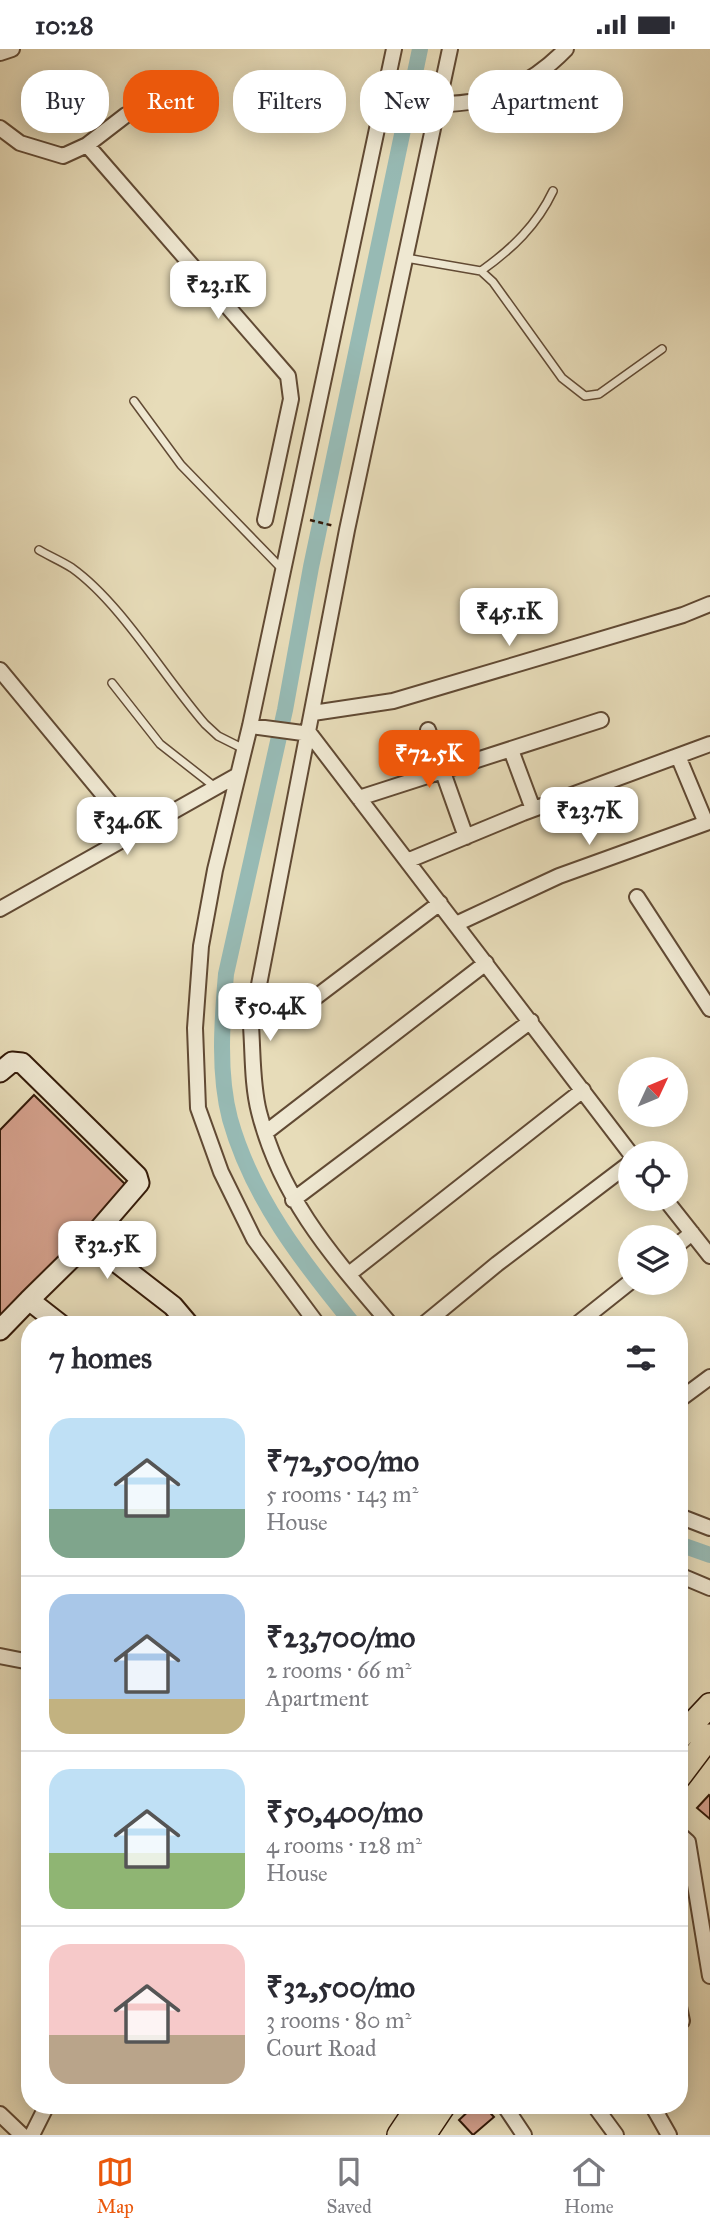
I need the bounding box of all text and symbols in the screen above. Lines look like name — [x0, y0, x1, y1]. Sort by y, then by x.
text: 10:28 — [35, 9, 94, 41]
chip: Buy — [21, 70, 109, 133]
chip: Rent — [123, 70, 219, 133]
chip: Filters — [233, 70, 346, 133]
chip: New — [360, 70, 454, 133]
chip: Apartment — [468, 70, 623, 133]
pin: ₹23.1K — [161, 261, 275, 321]
text: ₹23.1K — [186, 270, 250, 298]
pin: ₹45.1K — [452, 589, 566, 648]
text: ₹45.1K — [476, 597, 542, 625]
pin: ₹72.5K — [372, 731, 486, 790]
text: ₹72.5K — [395, 739, 463, 767]
pin: ₹23.7K — [532, 787, 646, 847]
text: ₹23.7K — [556, 796, 622, 824]
pin: ₹34.6K — [70, 797, 184, 857]
text: ₹34.6K — [93, 806, 161, 834]
pin: ₹50.4K — [213, 983, 327, 1043]
text: ₹50.4K — [234, 992, 306, 1020]
north arrow — [618, 1057, 688, 1127]
map controls — [618, 1057, 688, 1295]
button: locate — [618, 1141, 688, 1211]
pin: ₹32.5K — [50, 1221, 164, 1281]
button: layers — [618, 1225, 688, 1295]
text: ₹32.5K — [74, 1230, 140, 1258]
icon: filters — [622, 1339, 660, 1377]
text: 7 homes — [49, 1340, 152, 1376]
text: ₹72,500/mo — [266, 1443, 419, 1479]
icon: home — [105, 1446, 189, 1530]
text: 5 rooms · 143 m² — [266, 1480, 418, 1508]
text: House — [266, 1508, 328, 1536]
text: ₹23,700/mo — [266, 1619, 415, 1655]
icon: home — [105, 1622, 189, 1706]
text: 2 rooms · 66 m² — [266, 1656, 411, 1684]
text: Apartment — [266, 1684, 369, 1712]
text: ₹50,400/mo — [266, 1794, 423, 1830]
icon: home — [105, 1797, 189, 1881]
text: 4 rooms · 128 m² — [266, 1831, 422, 1859]
text: House — [266, 1859, 328, 1887]
text: ₹32,500/mo — [266, 1969, 415, 2005]
icon: home — [105, 1972, 189, 2056]
text: 3 rooms · 80 m² — [266, 2006, 411, 2034]
text: Court Road — [266, 2034, 376, 2062]
tab: Map — [96, 2153, 134, 2218]
tab: Saved — [327, 2153, 372, 2218]
tab: Home — [564, 2153, 614, 2218]

